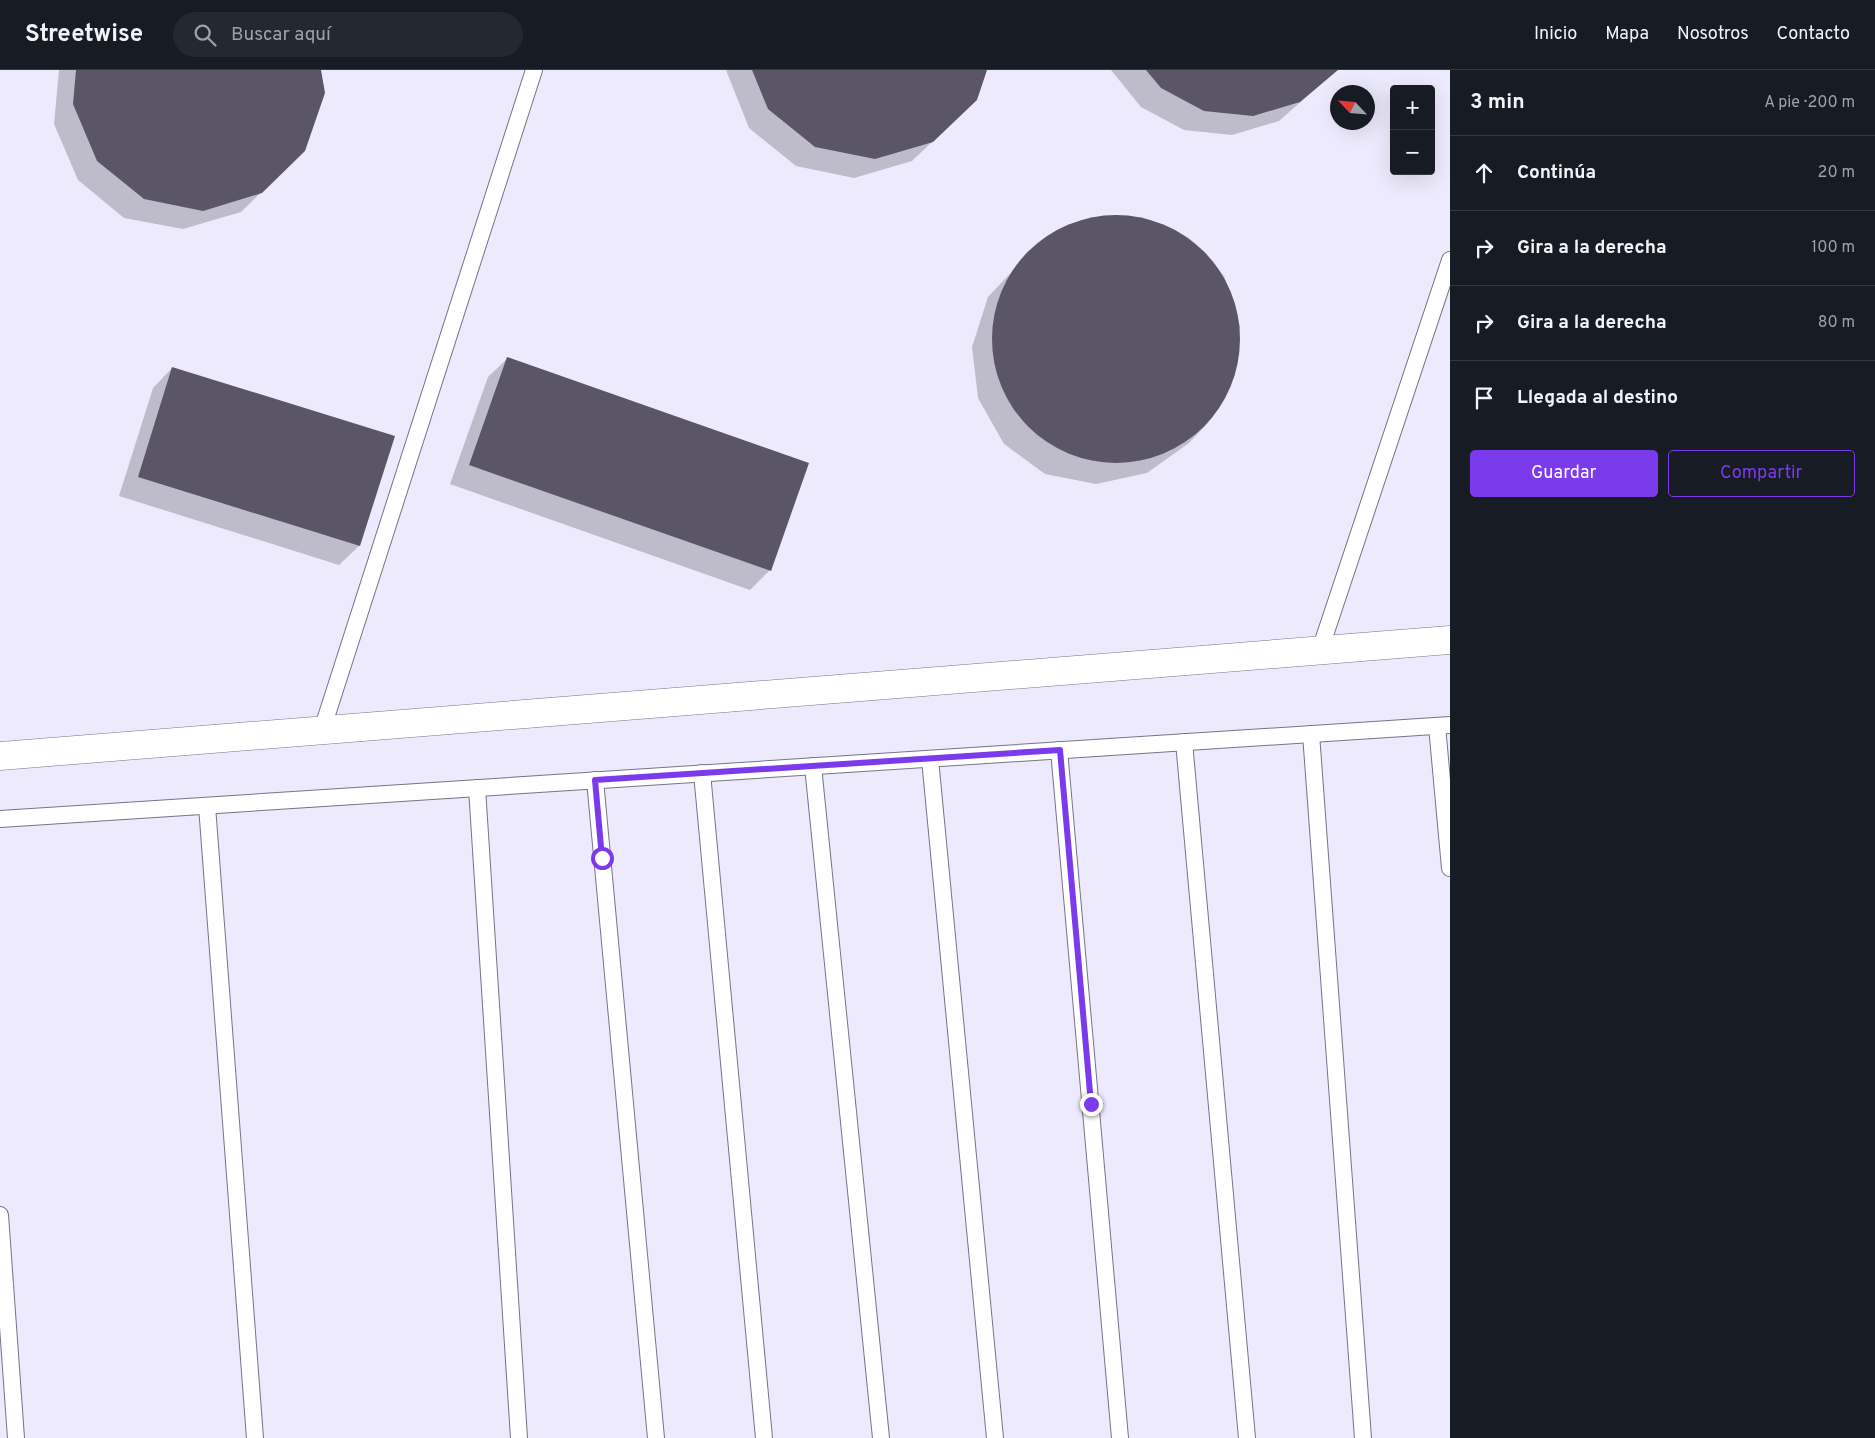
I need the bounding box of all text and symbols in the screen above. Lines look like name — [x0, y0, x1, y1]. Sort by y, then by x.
search box — [173, 12, 523, 57]
text: Streetwise — [25, 20, 143, 50]
icon: search — [191, 21, 219, 49]
text: Buscar aquí — [231, 23, 331, 47]
text: Inicio — [1534, 23, 1577, 46]
text: Mapa — [1605, 23, 1649, 46]
text: Nosotros — [1677, 23, 1749, 46]
text: Contacto — [1777, 23, 1850, 46]
north arrow — [1330, 85, 1375, 130]
map controls — [1390, 85, 1435, 175]
button: + — [1390, 85, 1435, 130]
text: 3 min — [1470, 89, 1525, 116]
text: A pie · 200 m — [1764, 93, 1855, 113]
button: − — [1390, 130, 1435, 175]
icon: ahead — [1470, 159, 1498, 187]
text: Continúa — [1517, 161, 1596, 185]
text: 20 m — [1818, 163, 1855, 183]
icon: right — [1470, 234, 1498, 262]
text: Gira a la derecha — [1517, 236, 1667, 260]
text: 100 m — [1811, 238, 1855, 258]
icon: right — [1470, 309, 1498, 337]
text: Gira a la derecha — [1517, 311, 1667, 335]
text: 80 m — [1818, 313, 1855, 333]
icon: arrive — [1470, 384, 1498, 412]
text: Llegada al destino — [1517, 386, 1678, 410]
button: Guardar — [1470, 450, 1658, 497]
button: Compartir — [1668, 450, 1855, 497]
route start — [591, 847, 614, 870]
route end — [1080, 1093, 1103, 1116]

